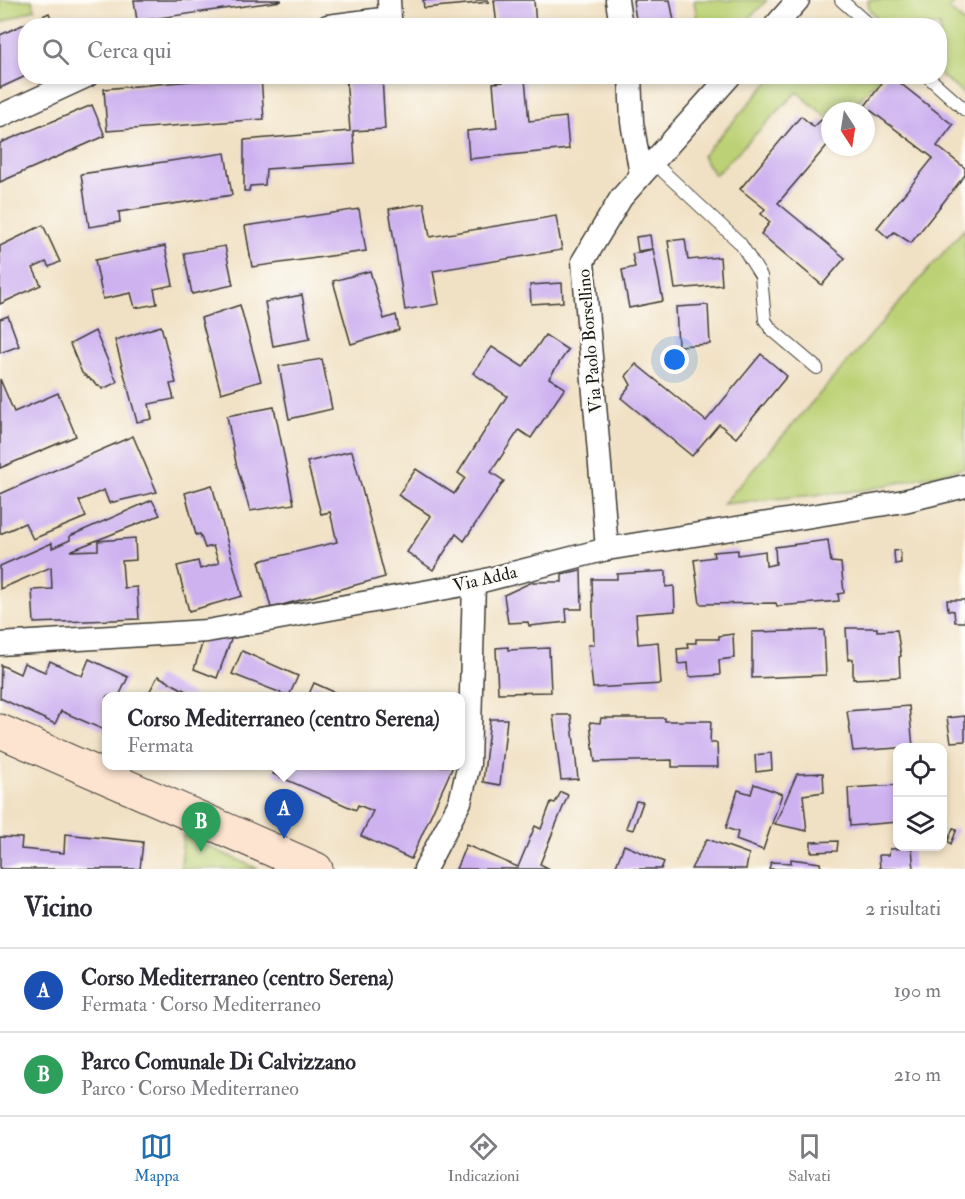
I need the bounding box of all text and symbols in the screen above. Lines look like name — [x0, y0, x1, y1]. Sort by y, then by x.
search box — [18, 18, 947, 84]
icon: search — [39, 35, 72, 68]
text: Cerca qui — [87, 37, 172, 65]
north arrow — [821, 102, 875, 156]
street label: Via Paolo Borsellino — [572, 268, 608, 414]
your location — [660, 345, 689, 374]
street label: Via Adda — [451, 560, 520, 598]
popup — [102, 692, 465, 770]
text: Corso Mediterraneo (centro Serena) — [127, 705, 440, 733]
text: Fermata — [127, 733, 193, 758]
map controls — [893, 743, 947, 851]
button: locate — [893, 743, 947, 797]
pin: A — [264, 790, 304, 839]
button: layers — [893, 797, 947, 851]
pin: B — [182, 802, 220, 852]
text: Vicino — [24, 892, 92, 924]
text: 2 risultati — [865, 896, 941, 921]
text: Corso Mediterraneo (centro Serena) — [81, 964, 394, 992]
text: A — [37, 978, 50, 1003]
text: 190 m — [894, 978, 941, 1003]
text: Fermata · Corso Mediterraneo — [81, 992, 321, 1017]
text: Parco Comunale Di Calvizzano — [81, 1048, 356, 1076]
text: B — [37, 1062, 50, 1087]
text: 210 m — [894, 1062, 941, 1087]
text: Parco · Corso Mediterraneo — [81, 1076, 299, 1101]
tab: Mappa — [134, 1130, 179, 1186]
tab: Indicazioni — [448, 1130, 520, 1186]
tab: Salvati — [788, 1130, 831, 1186]

